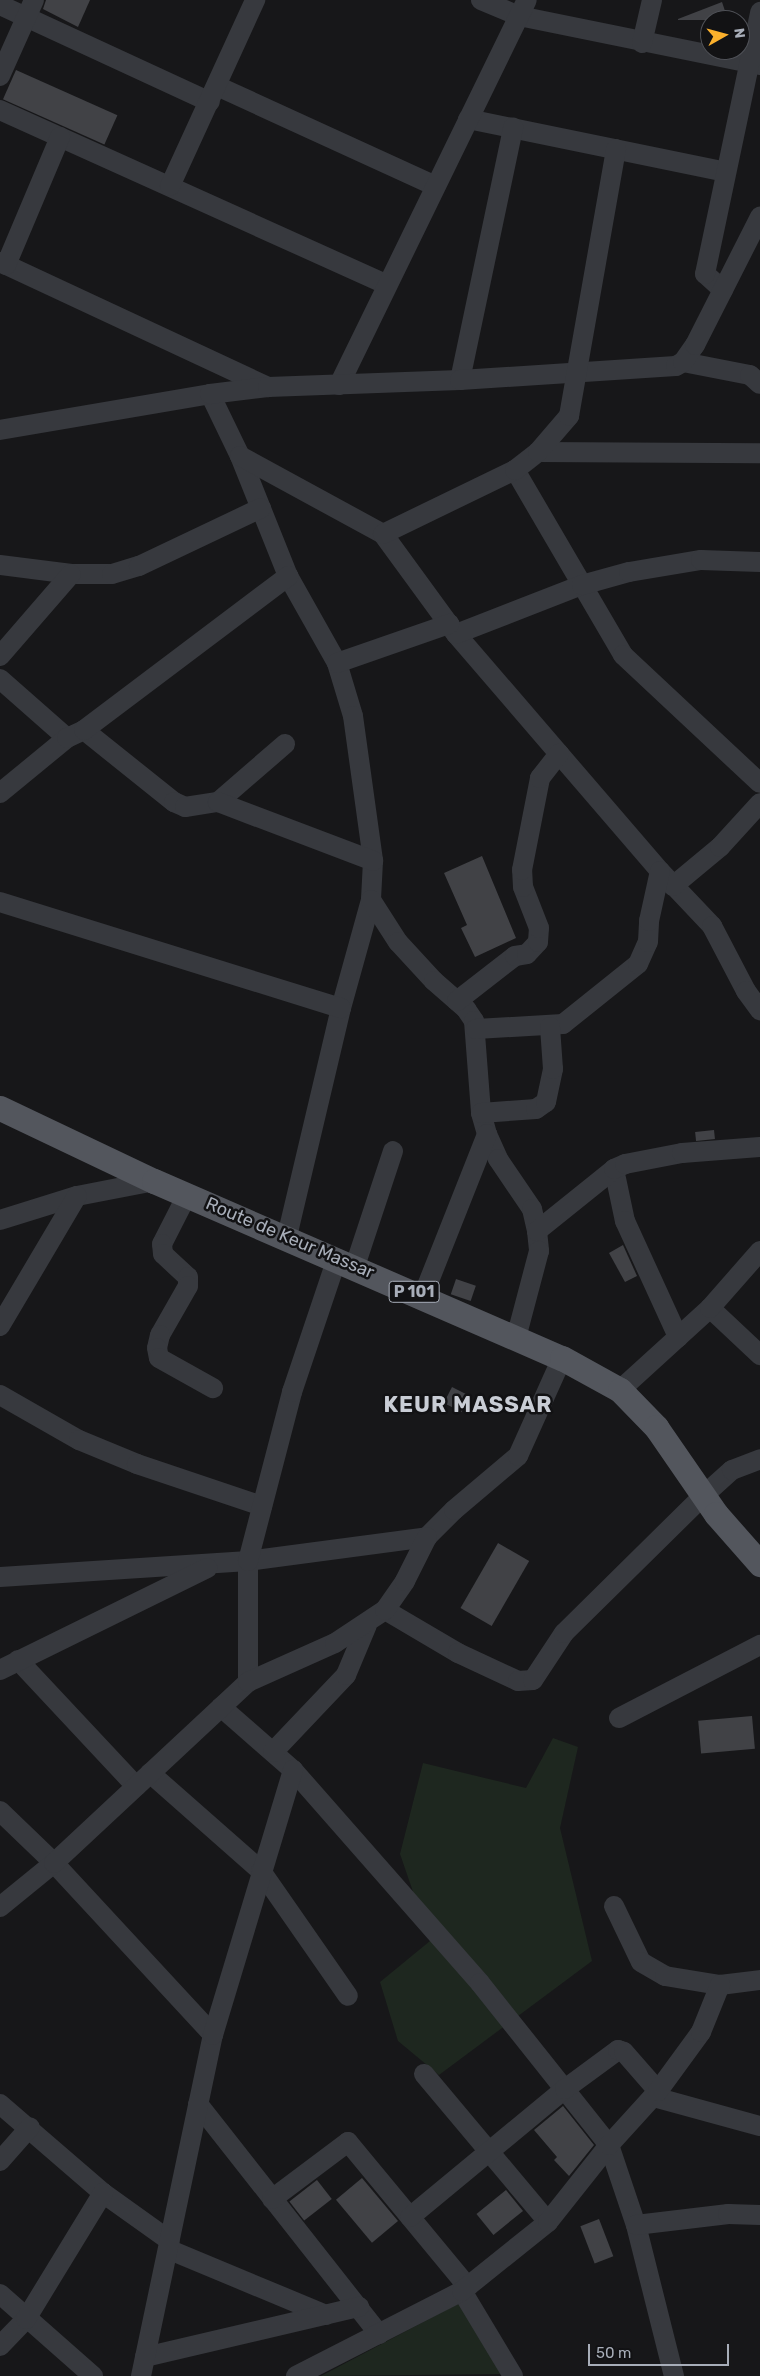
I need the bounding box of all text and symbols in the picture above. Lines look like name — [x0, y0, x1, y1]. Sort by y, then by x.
north arrow — [700, 10, 750, 60]
text: N — [730, 27, 748, 39]
street label: Route de Keur Massar — [202, 1193, 378, 1283]
road number: P 101 — [388, 1278, 440, 1305]
district label: KEUR MASSAR — [382, 1392, 554, 1418]
scale bar — [590, 2334, 731, 2366]
text: 50 m — [596, 2344, 631, 2362]

